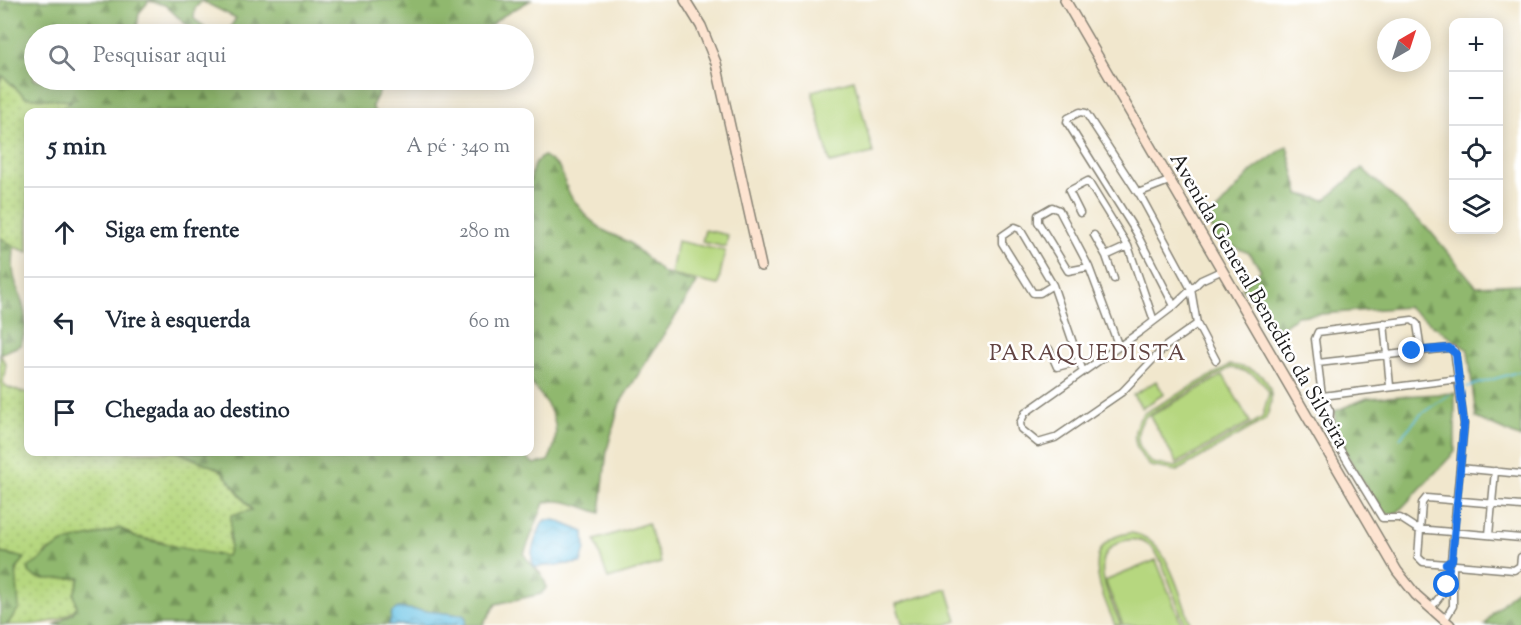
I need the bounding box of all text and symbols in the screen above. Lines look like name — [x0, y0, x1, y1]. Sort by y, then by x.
north arrow — [1377, 18, 1431, 72]
map controls — [1449, 18, 1503, 234]
button: + — [1449, 18, 1503, 72]
search box — [24, 24, 534, 90]
icon: search — [45, 41, 78, 74]
text: Pesquisar aqui — [93, 41, 227, 73]
button: − — [1449, 72, 1503, 126]
button: locate — [1449, 126, 1503, 180]
text: 5 min — [48, 129, 107, 166]
text: A pé · 340 m — [406, 133, 510, 162]
street label: Avenida General Benedito da Silveira — [1161, 148, 1356, 455]
button: layers — [1449, 180, 1503, 234]
icon: ahead — [48, 216, 81, 249]
text: Siga em frente — [105, 216, 240, 248]
text: 280 m — [459, 218, 510, 247]
icon: left — [48, 306, 81, 339]
text: Vire à esquerda — [105, 306, 250, 338]
text: 60 m — [469, 308, 510, 337]
route end — [1398, 337, 1424, 363]
district label: PARAQUEDISTA — [989, 339, 1187, 371]
icon: arrive — [48, 396, 81, 429]
text: Chegada ao destino — [105, 396, 290, 428]
route start — [1433, 571, 1459, 597]

